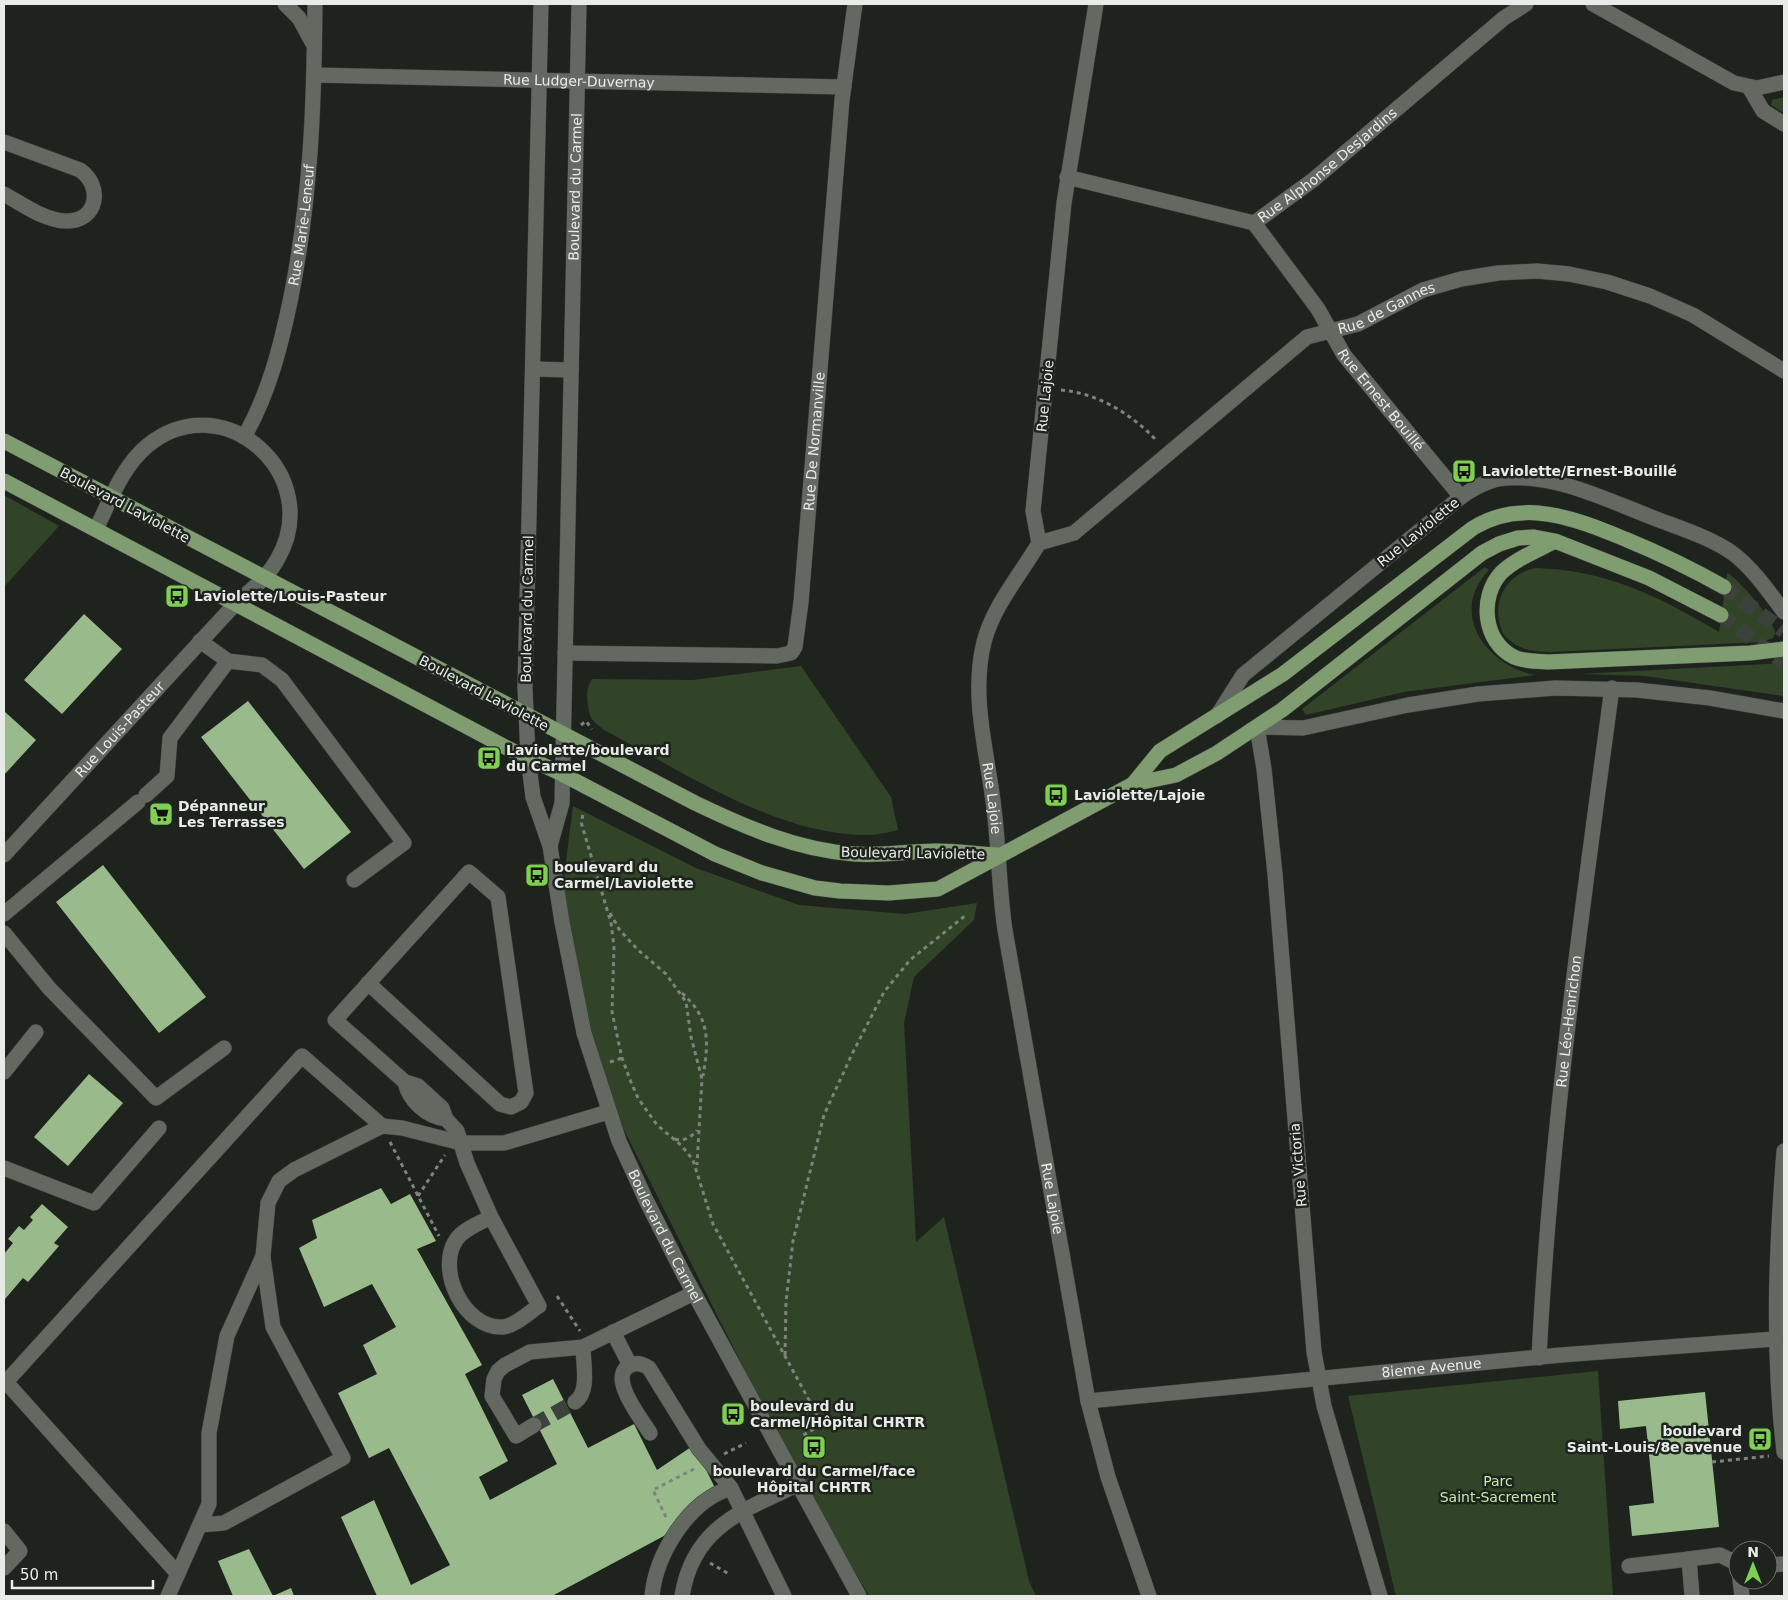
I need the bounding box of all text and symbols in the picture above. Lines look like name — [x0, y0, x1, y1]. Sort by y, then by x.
street label: Rue Ludger-Duvernay — [503, 71, 655, 91]
street label: Rue Alphonse Desjardins — [1255, 104, 1400, 226]
street label: Boulevard du Carmel — [566, 113, 585, 261]
street label: Rue Marie-Leneuf — [285, 163, 317, 287]
street label: Rue de Gannes — [1336, 279, 1437, 337]
street label: Rue Ernest Bouillé — [1334, 346, 1428, 454]
street label: Rue Lajoie — [1033, 359, 1057, 433]
street label: Rue De Normanville — [800, 371, 828, 512]
bus stop icon: Laviolette/Ernest-Bouillé — [1451, 458, 1477, 484]
place label: Laviolette/Ernest-Bouillé — [1482, 463, 1677, 479]
street label: Boulevard Laviolette — [57, 464, 193, 546]
street label: Rue Laviolette — [1374, 494, 1462, 570]
street label: Boulevard du Carmel — [518, 535, 536, 683]
bus stop icon: Laviolette/Louis-Pasteur — [164, 583, 190, 609]
place label: Laviolette/Louis-Pasteur — [194, 588, 386, 604]
street label: Boulevard Laviolette — [416, 652, 552, 734]
street label: Rue Louis-Pasteur — [72, 678, 168, 781]
place label: Laviolette/boulevard du Carmel — [506, 742, 670, 774]
bus stop icon: Laviolette/boulevard du Carmel — [476, 745, 502, 771]
street label: Rue Lajoie — [979, 761, 1005, 835]
bus stop icon: Laviolette/Lajoie — [1043, 782, 1069, 808]
place label: Laviolette/Lajoie — [1074, 787, 1205, 803]
place label: Dépanneur Les Terrasses — [178, 798, 285, 830]
supermarket icon: Dépanneur Les Terrasses — [148, 801, 174, 827]
street label: Boulevard Laviolette — [841, 844, 985, 862]
place label: boulevard du Carmel/Laviolette — [554, 859, 694, 891]
bus stop icon: boulevard du Carmel/Laviolette — [524, 862, 550, 888]
street label: Rue Léo-Henrichon — [1553, 954, 1584, 1088]
street label: Rue Victoria — [1286, 1122, 1310, 1208]
street label: Rue Lajoie — [1038, 1161, 1066, 1236]
street label: Boulevard du Carmel — [625, 1167, 706, 1306]
street label: 8ieme Avenue — [1381, 1355, 1482, 1380]
place label: boulevard du Carmel/Hôpital CHRTR — [750, 1398, 925, 1430]
bus stop icon: boulevard du Carmel/Hôpital CHRTR — [720, 1401, 746, 1427]
place label: boulevard Saint-Louis/8e avenue — [1567, 1423, 1742, 1455]
bus stop icon: boulevard Saint-Louis/8e avenue — [1747, 1426, 1773, 1452]
bus stop icon: boulevard du Carmel/face Hôpital CHRTR — [801, 1434, 827, 1460]
place label: boulevard du Carmel/face Hôpital CHRTR — [712, 1463, 916, 1495]
park label: Parc Saint-Sacrement — [1440, 1473, 1557, 1505]
north arrow — [1728, 1540, 1778, 1590]
text: N — [1747, 1544, 1759, 1560]
scale bar — [12, 1558, 154, 1590]
text: 50 m — [20, 1566, 58, 1584]

